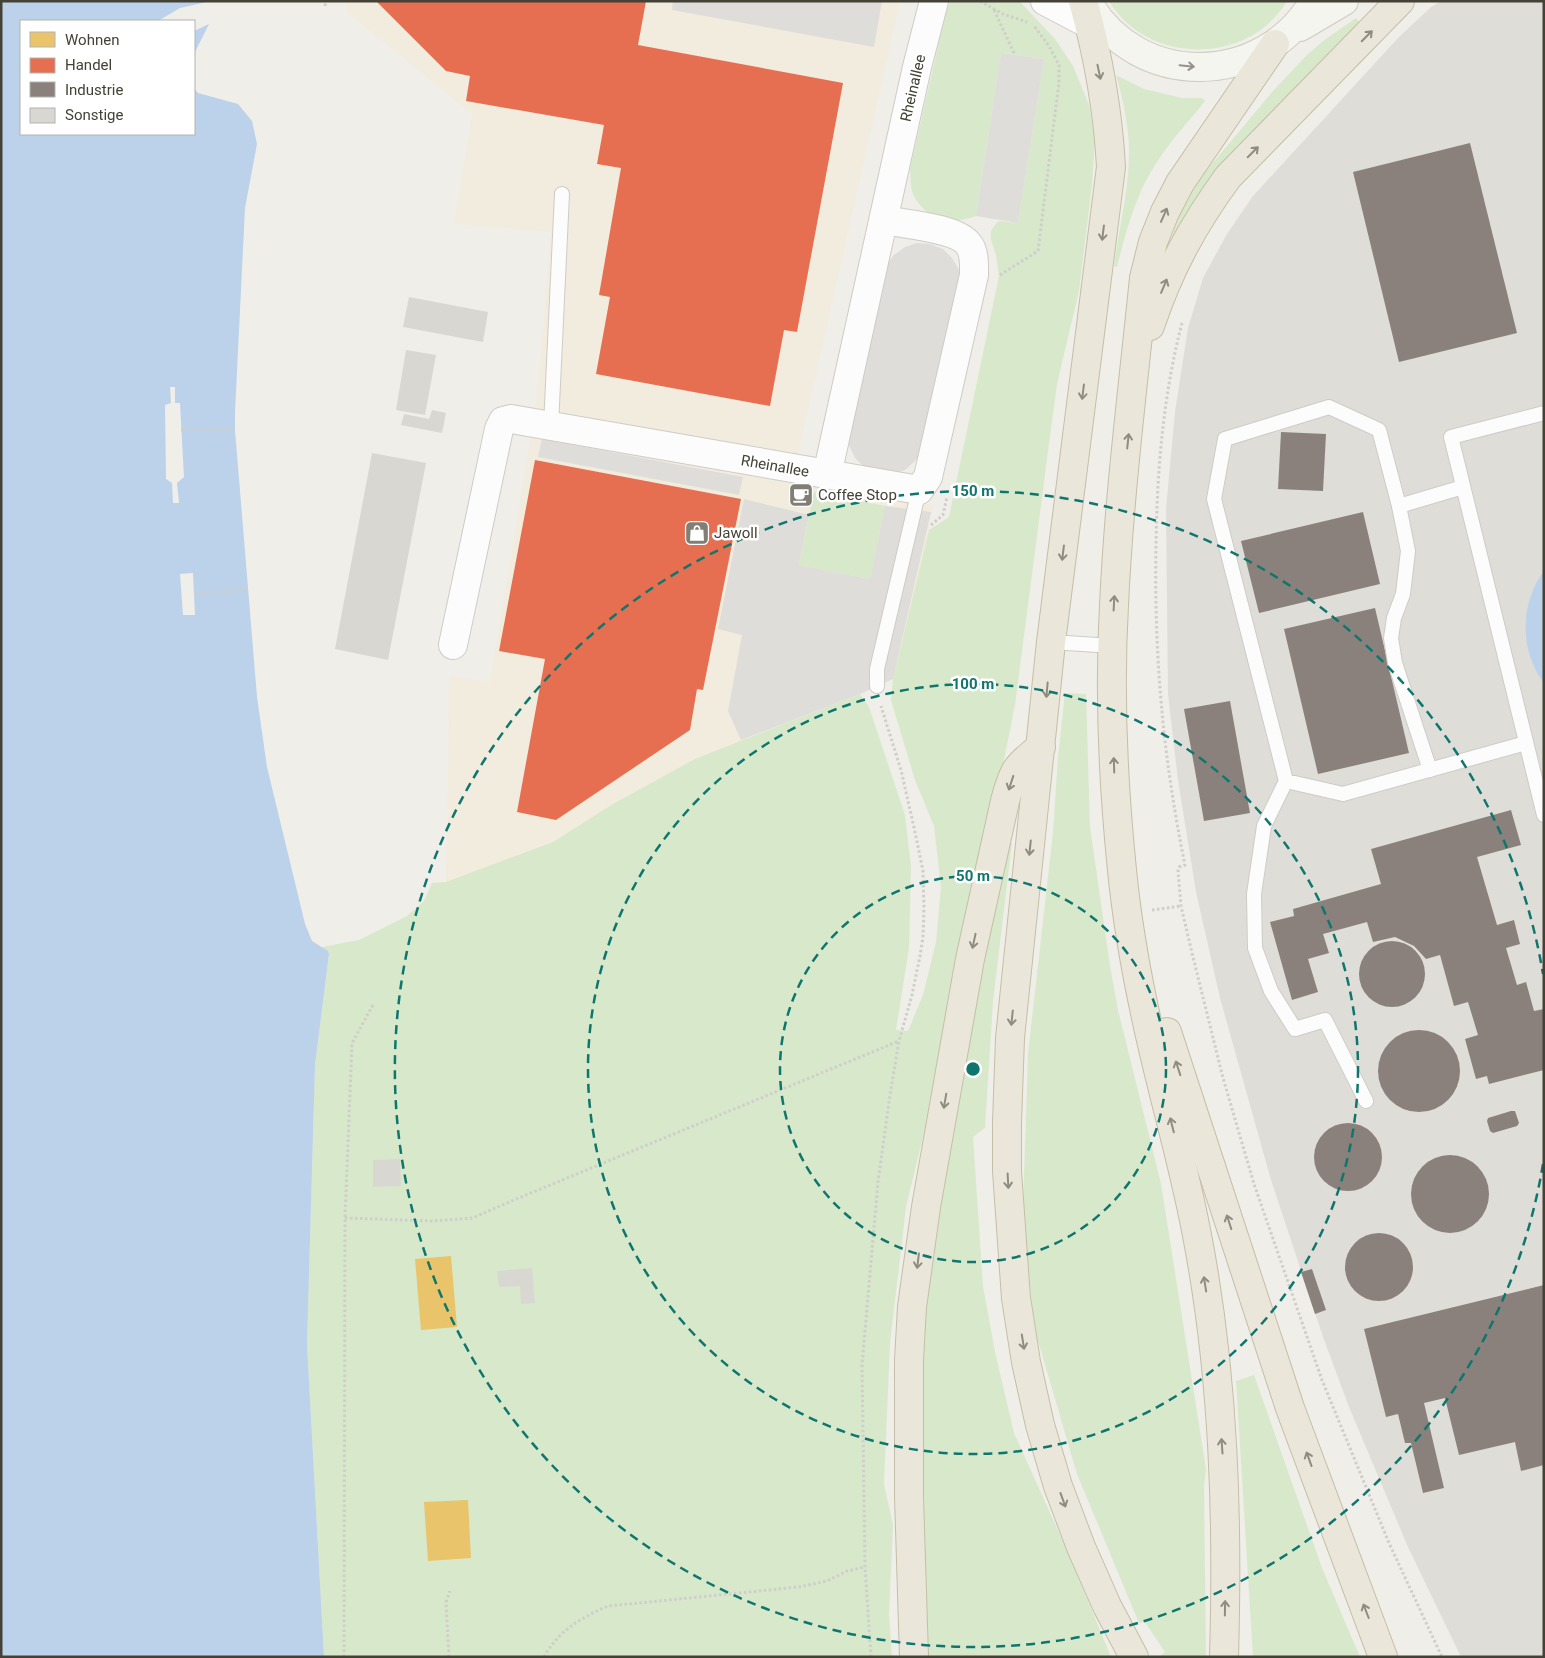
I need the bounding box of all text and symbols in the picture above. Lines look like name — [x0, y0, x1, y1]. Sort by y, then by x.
legend — [20, 20, 195, 135]
one-way arrow — [1361, 30, 1373, 42]
text: Wohnen — [65, 31, 119, 49]
street label: Rheinallee — [896, 52, 930, 124]
text: Handel — [65, 56, 112, 74]
one-way arrow — [1179, 61, 1195, 71]
one-way arrow — [1095, 63, 1104, 79]
text: Industrie — [65, 81, 123, 99]
text: Sonstige — [65, 106, 123, 124]
one-way arrow — [1247, 145, 1259, 158]
one-way arrow — [1159, 208, 1169, 223]
one-way arrow — [1098, 225, 1108, 241]
one-way arrow — [1160, 279, 1170, 294]
one-way arrow — [1078, 384, 1088, 400]
one-way arrow — [1123, 433, 1133, 449]
street label: Rheinallee — [740, 451, 810, 481]
cafe icon: Coffee Stop — [788, 482, 814, 508]
text: 150 m — [952, 482, 994, 500]
place label: Coffee Stop — [818, 486, 897, 504]
shop icon: Jawoll — [684, 520, 710, 546]
place label: Jawoll — [714, 524, 758, 542]
one-way arrow — [1058, 545, 1068, 561]
one-way arrow — [1110, 595, 1119, 611]
text: 100 m — [952, 675, 994, 693]
one-way arrow — [1042, 682, 1052, 698]
one-way arrow — [1110, 758, 1119, 774]
one-way arrow — [1005, 775, 1015, 791]
one-way arrow — [1025, 839, 1035, 855]
text: 50 m — [956, 867, 990, 885]
one-way arrow — [969, 933, 978, 949]
one-way arrow — [1007, 1010, 1017, 1026]
centre of rings — [964, 1060, 982, 1078]
one-way arrow — [1173, 1061, 1182, 1076]
one-way arrow — [939, 1093, 949, 1109]
one-way arrow — [1167, 1118, 1176, 1134]
one-way arrow — [1003, 1173, 1012, 1189]
one-way arrow — [1224, 1215, 1233, 1231]
one-way arrow — [912, 1253, 922, 1269]
one-way arrow — [1200, 1276, 1210, 1292]
one-way arrow — [1018, 1334, 1028, 1350]
one-way arrow — [1217, 1438, 1226, 1454]
one-way arrow — [1304, 1452, 1313, 1467]
one-way arrow — [1059, 1491, 1068, 1507]
one-way arrow — [1221, 1600, 1230, 1616]
one-way arrow — [1361, 1604, 1370, 1619]

